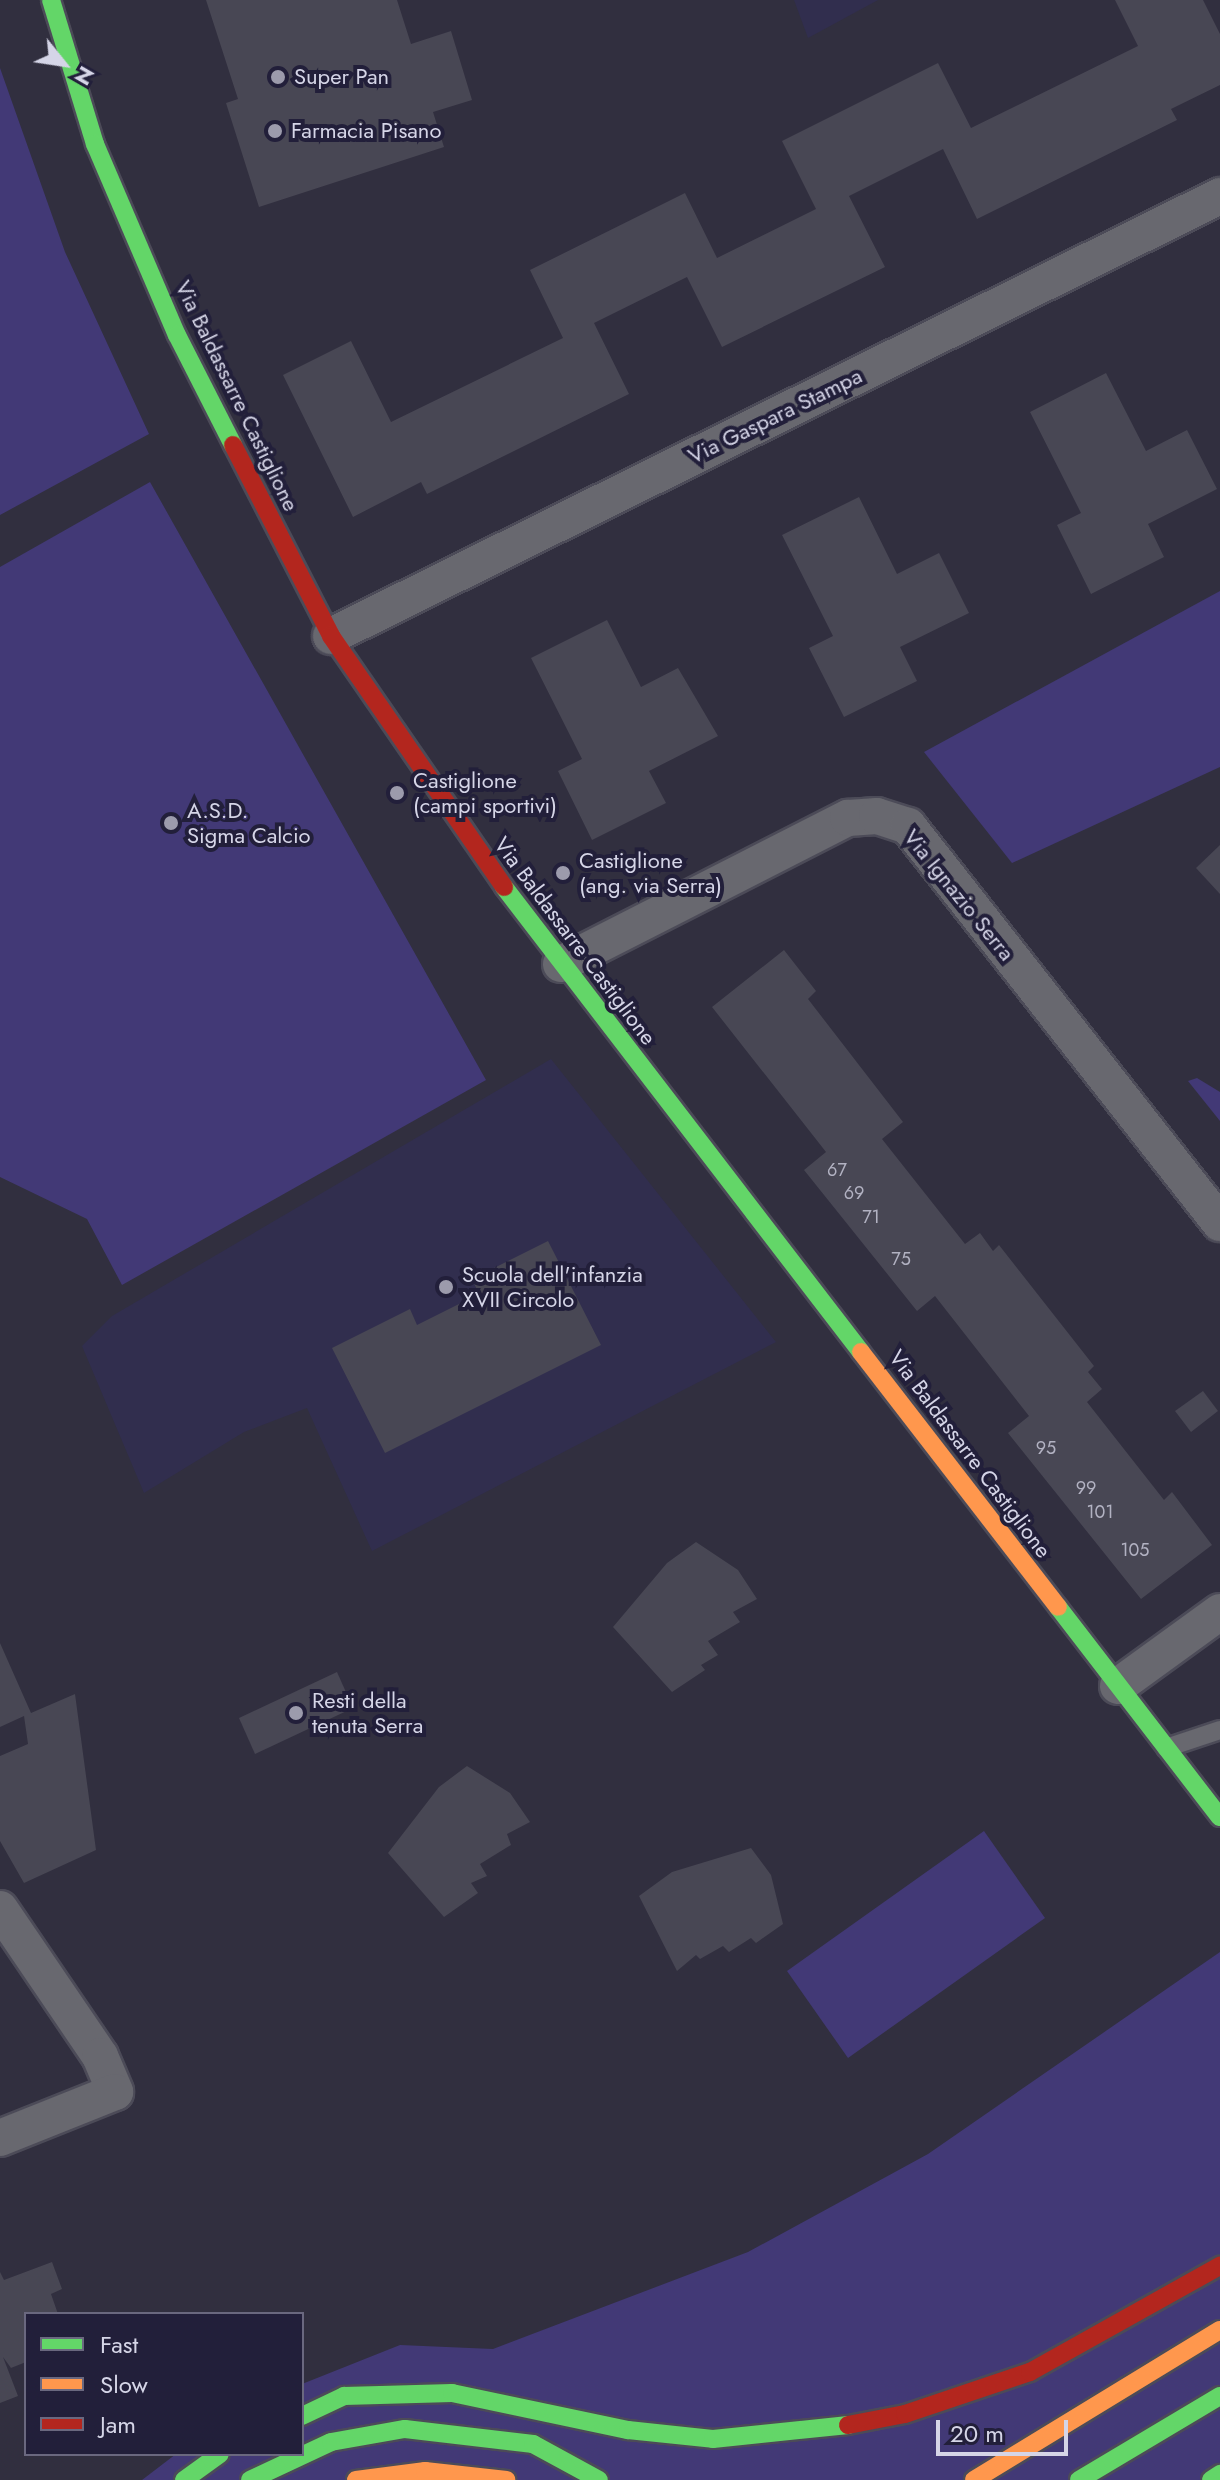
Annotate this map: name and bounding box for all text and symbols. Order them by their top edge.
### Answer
north arrow [24,24,104,104]
text: N [67,60,103,92]
place label: Super Pan [294,64,389,90]
marker: Super Pan [269,68,287,86]
place label: Farmacia Pisano [291,118,441,144]
marker: Farmacia Pisano [266,122,284,140]
street label: Via Baldassarre Castiglione [170,276,304,516]
street label: Via Gaspara Stampa [684,362,866,470]
place label: Castiglione (campi sportivi) [413,767,557,818]
marker: Castiglione (campi sportivi) [388,784,406,802]
place label: A.S.D. Sigma Calcio [187,797,311,848]
marker: A.S.D. Sigma Calcio [162,814,180,832]
street label: Via Ignazio Serra [898,824,1020,966]
street label: Via Baldassarre Castiglione [488,832,662,1050]
place label: Castiglione (ang. via Serra) [579,847,722,898]
marker: Castiglione (ang. via Serra) [554,864,572,882]
house number: 67 [827,1159,847,1181]
house number: 69 [844,1182,864,1204]
house number: 71 [862,1206,880,1228]
house number: 75 [891,1248,911,1270]
place label: Scuola dell'infanzia XVII Circolo [462,1261,643,1312]
marker: Scuola dell'infanzia XVII Circolo [437,1278,455,1296]
street label: Via Baldassarre Castiglione [883,1345,1057,1563]
house number: 95 [1036,1437,1056,1459]
house number: 99 [1076,1477,1096,1499]
house number: 101 [1087,1501,1113,1523]
house number: 105 [1120,1539,1150,1561]
place label: Resti della tenuta Serra [312,1687,423,1738]
marker: Resti della tenuta Serra [287,1704,305,1722]
legend [24,2312,304,2456]
text: Fast [100,2327,138,2362]
text: Slow [100,2367,148,2402]
scale bar [940,2404,1072,2454]
text: Jam [100,2407,136,2442]
text: 20 m [950,2416,1004,2451]

